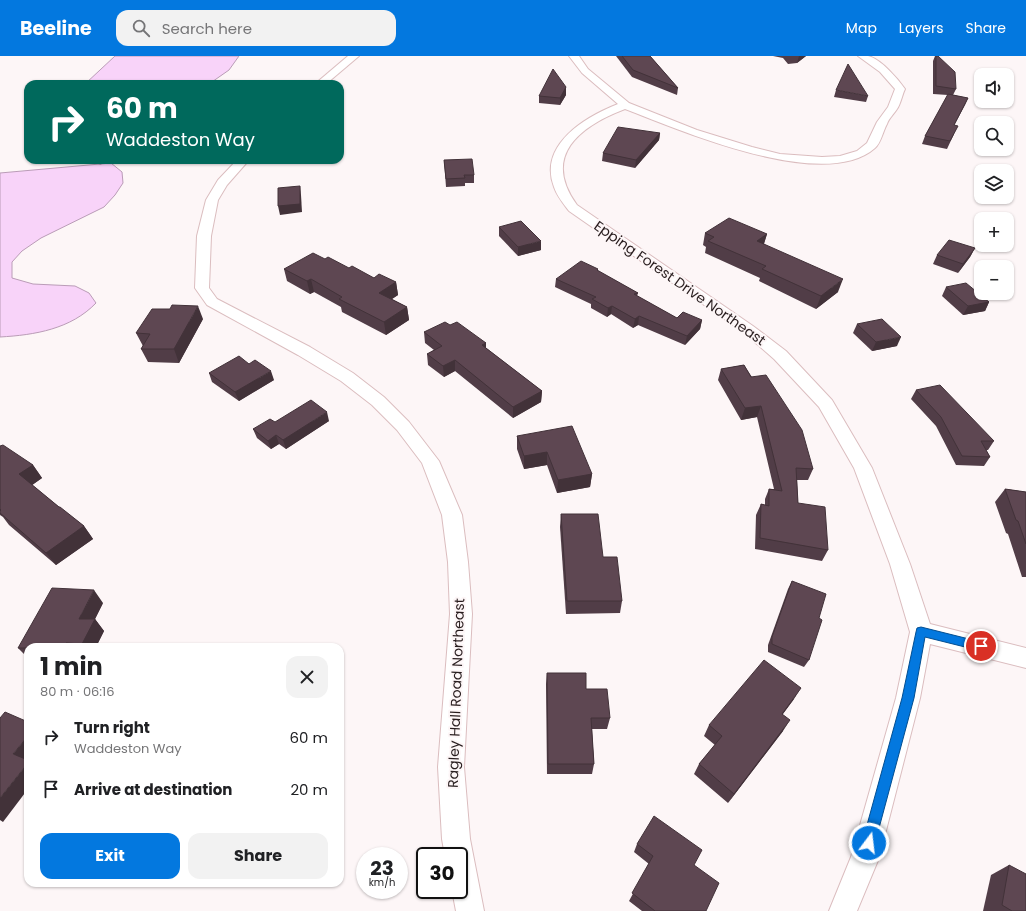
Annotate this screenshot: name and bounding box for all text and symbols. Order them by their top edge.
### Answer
search box [116,10,396,46]
text: Beeline [20,15,92,42]
icon: search [130,17,152,39]
text: Search here [162,18,252,39]
text: Map [846,18,877,38]
text: Layers [899,18,943,38]
text: Share [965,18,1006,38]
map controls [974,68,1014,300]
button: sound [974,68,1014,108]
text: 60 m [106,89,178,128]
icon: right [40,96,92,148]
button: search [974,116,1014,156]
text: Waddeston Way [106,127,255,152]
button: layers [974,164,1014,204]
button: + [974,212,1014,252]
street label: Epping Forest Drive Northeast [590,216,770,350]
button: − [974,260,1014,300]
street label: Ragley Hall Road Northeast [443,598,469,788]
pin [964,629,998,663]
icon: arrive [970,635,992,657]
text: 1 min [40,650,103,683]
button: close [286,656,328,698]
text: 80 m · 06:16 [40,682,115,701]
text: Turn right [74,717,150,738]
icon: right [40,726,62,748]
text: 60 m [290,727,328,748]
text: Waddeston Way [74,739,182,758]
icon: arrive [40,778,62,800]
text: Arrive at destination [74,779,232,800]
text: 20 m [290,779,328,800]
position arrow [848,822,890,864]
button: Exit [40,833,180,879]
button: Share [188,833,328,879]
speed limit sign: 30 [416,847,468,899]
text: 23 [370,854,394,882]
text: km/h [369,875,395,890]

